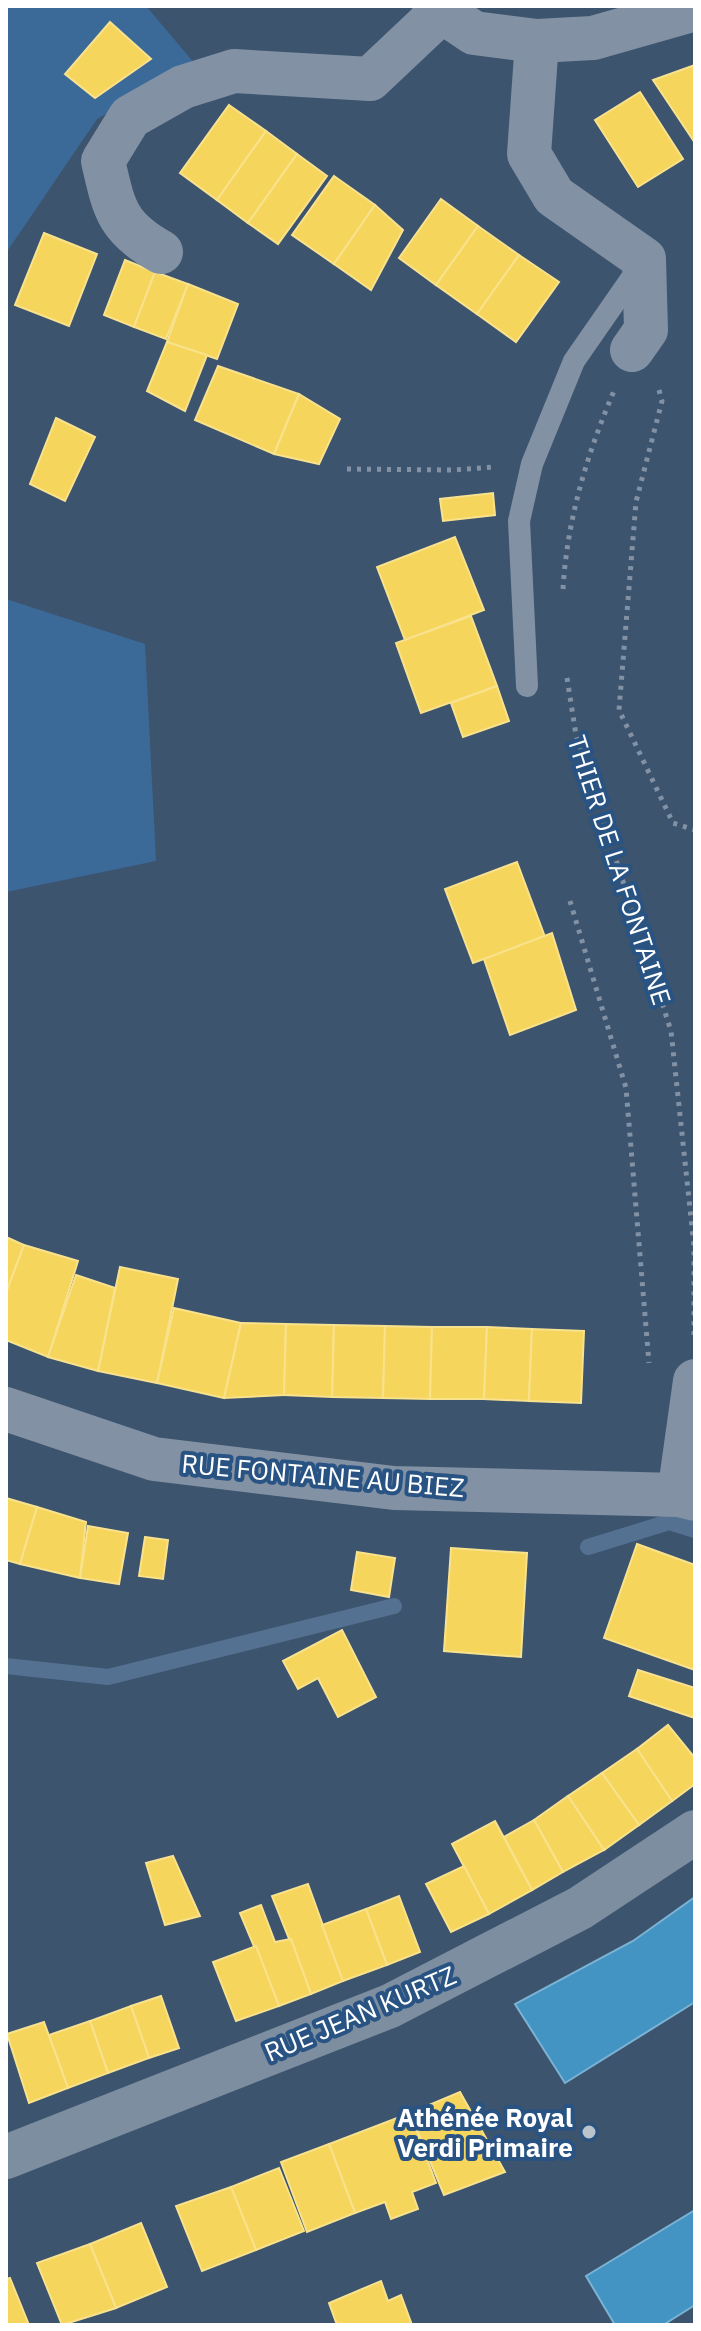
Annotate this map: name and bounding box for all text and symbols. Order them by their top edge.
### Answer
street label: THIER DE LA FONTAINE [560,731,680,1009]
street label: RUE FONTAINE AU BIEZ [180,1446,466,1504]
street label: RUE JEAN KURTZ [259,1957,461,2069]
place label: Athénée Royal Verdi Primaire [397,2100,573,2164]
marker: Athénée Royal Verdi Primaire [580,2123,598,2141]

